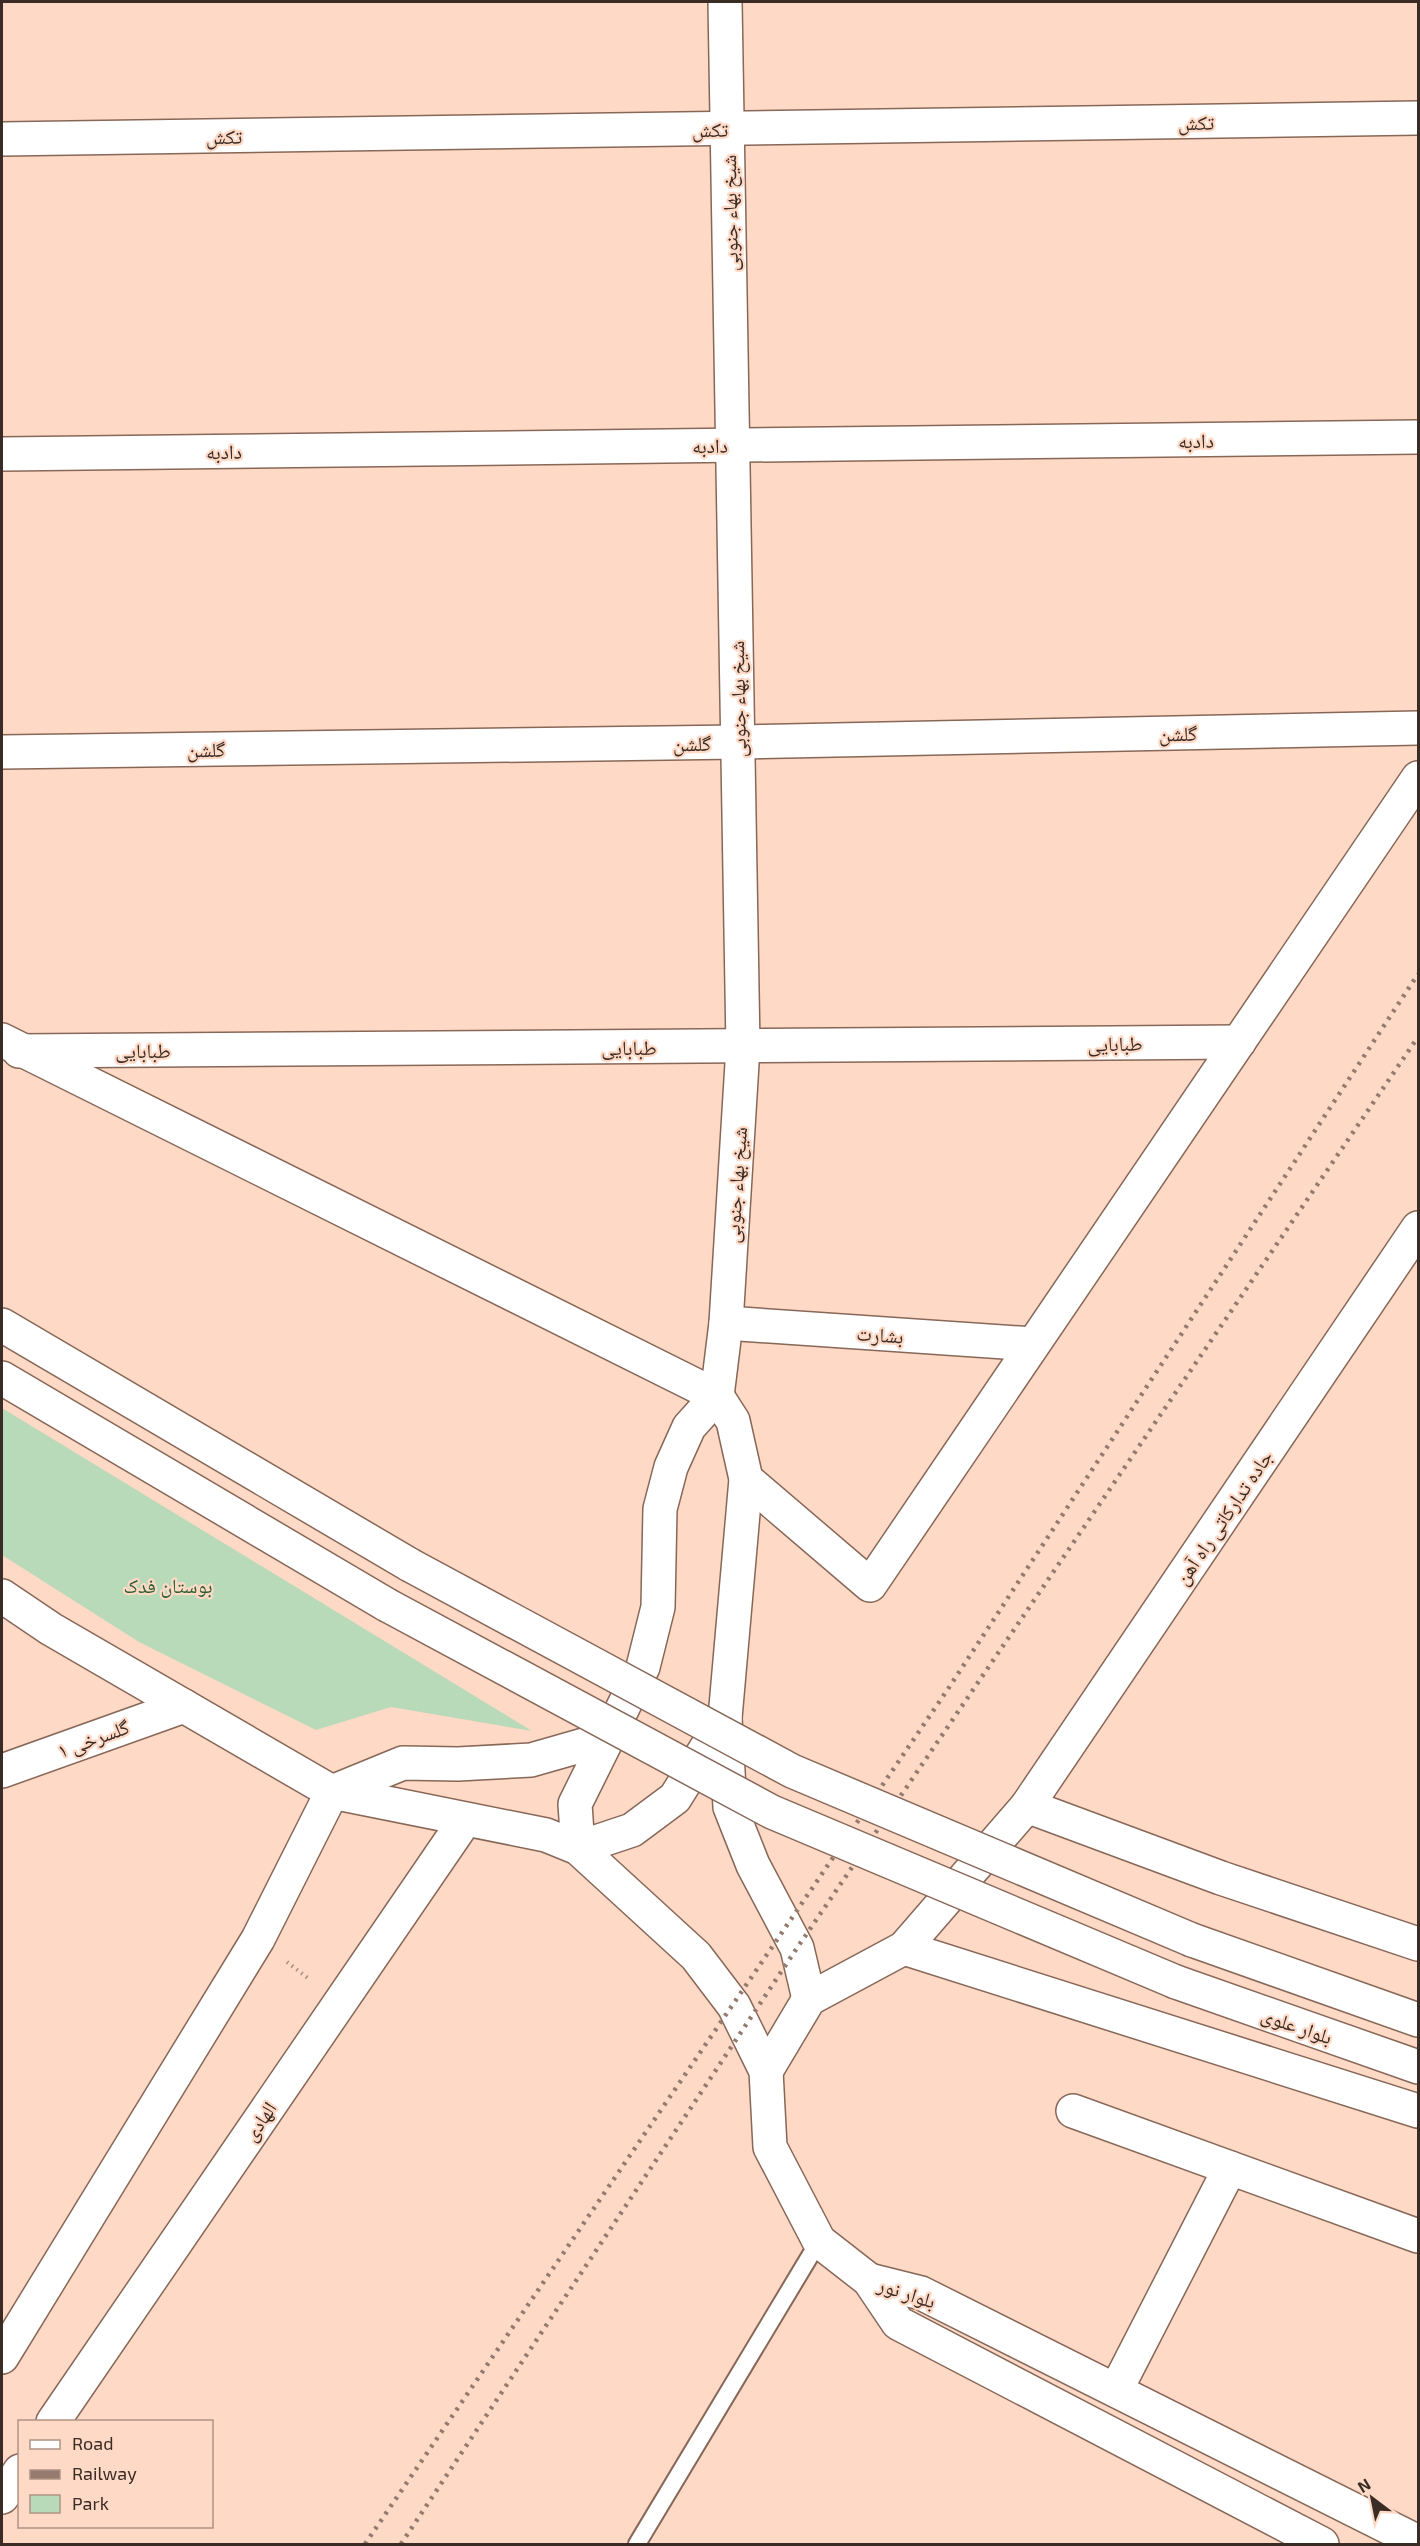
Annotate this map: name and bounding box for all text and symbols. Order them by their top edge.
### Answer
street label: تکش [1178,110,1215,135]
street label: تکش [692,117,729,142]
street label: تکش [206,124,243,149]
street label: شیخ بهاء جنوبی [716,154,744,272]
street label: دادبه [1178,428,1214,453]
street label: دادبه [692,433,728,458]
street label: دادبه [206,439,242,464]
street label: شیخ بهاء جنوبی [724,640,752,758]
street label: گلشن [1159,721,1197,746]
street label: گلشن [673,731,711,756]
street label: گلشن [187,737,225,762]
street label: طبابایی [1087,1031,1143,1056]
street label: طبابایی [601,1035,657,1060]
street label: طبابایی [115,1038,171,1063]
street label: شیخ بهاء جنوبی [719,1126,753,1244]
street label: بشارت [856,1320,904,1348]
street label: جاده تدارکاتی راه آهن [1169,1445,1278,1590]
park label: بوستان فدک [124,1573,212,1598]
street label: گلسرخی ۱ [54,1714,133,1763]
street label: بلوار علوی [1258,2002,1336,2049]
street label: الهادی [237,2097,282,2146]
street label: بلوار نور [874,2271,939,2313]
legend [18,2420,213,2528]
text: Road [72,2432,113,2454]
text: Railway [72,2462,137,2484]
north arrow [1342,2468,1402,2528]
text: N [1354,2474,1374,2496]
text: Park [72,2492,109,2514]

